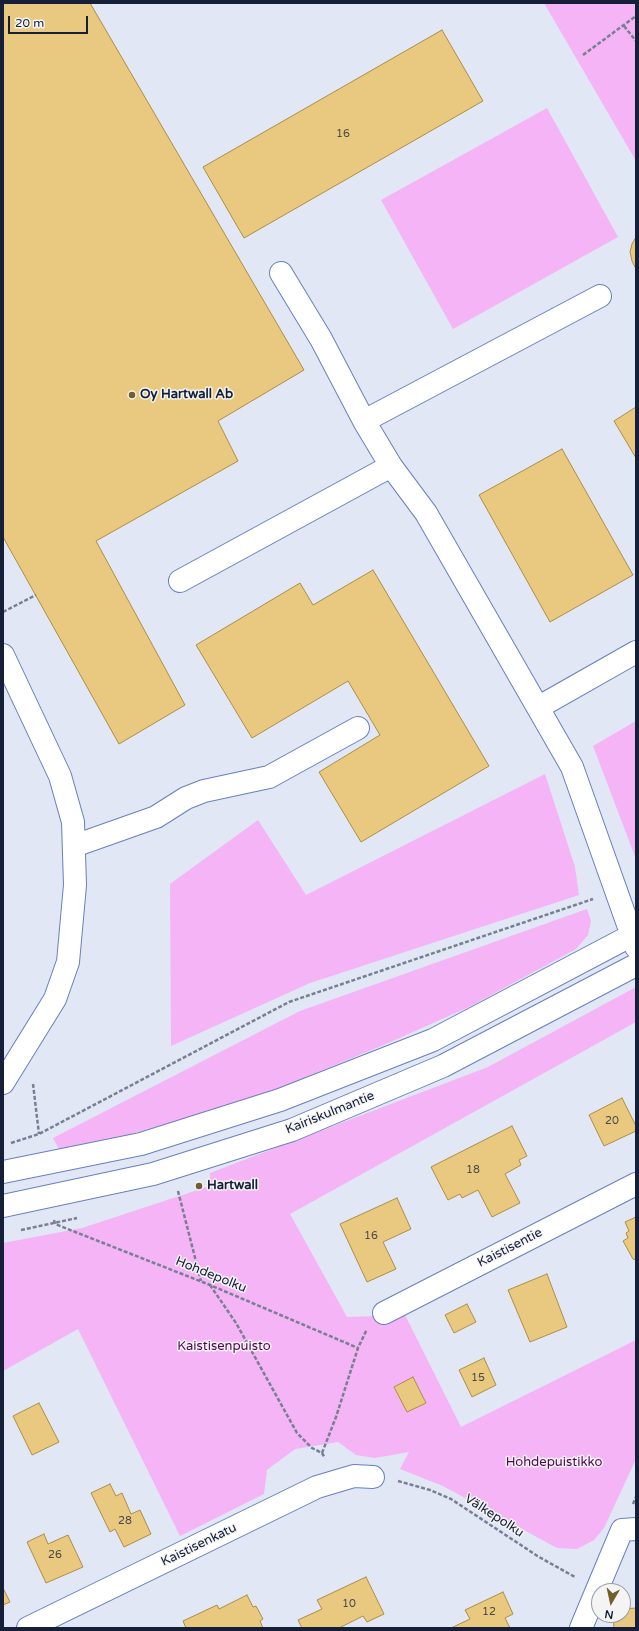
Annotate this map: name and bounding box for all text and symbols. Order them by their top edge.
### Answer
scale bar [10,8,90,34]
text: 20 m [15,16,44,30]
house number: 16 [336,127,350,141]
place label: Oy Hartwall Ab [140,387,233,403]
marker: Oy Hartwall Ab [127,390,137,400]
street label: Kairiskulmantie [283,1088,377,1138]
house number: 20 [605,1114,619,1128]
house number: 18 [466,1163,480,1177]
place label: Hartwall [207,1178,258,1194]
marker: Hartwall [194,1181,204,1191]
street label: Kaistisentie [475,1225,545,1271]
house number: 16 [364,1229,378,1243]
street label: Hohdepolku [173,1254,249,1296]
park label: Kaistisenpuisto [177,1339,271,1355]
house number: 15 [471,1371,485,1385]
park label: Hohdepuistikko [506,1455,602,1471]
street label: Välkepolku [461,1491,527,1541]
house number: 28 [118,1514,132,1528]
street label: Kaistisenkatu [159,1520,239,1570]
house number: 26 [48,1548,62,1562]
north arrow [591,1583,631,1623]
house number: 10 [342,1597,356,1611]
house number: 12 [482,1605,496,1619]
text: N [604,1607,615,1621]

